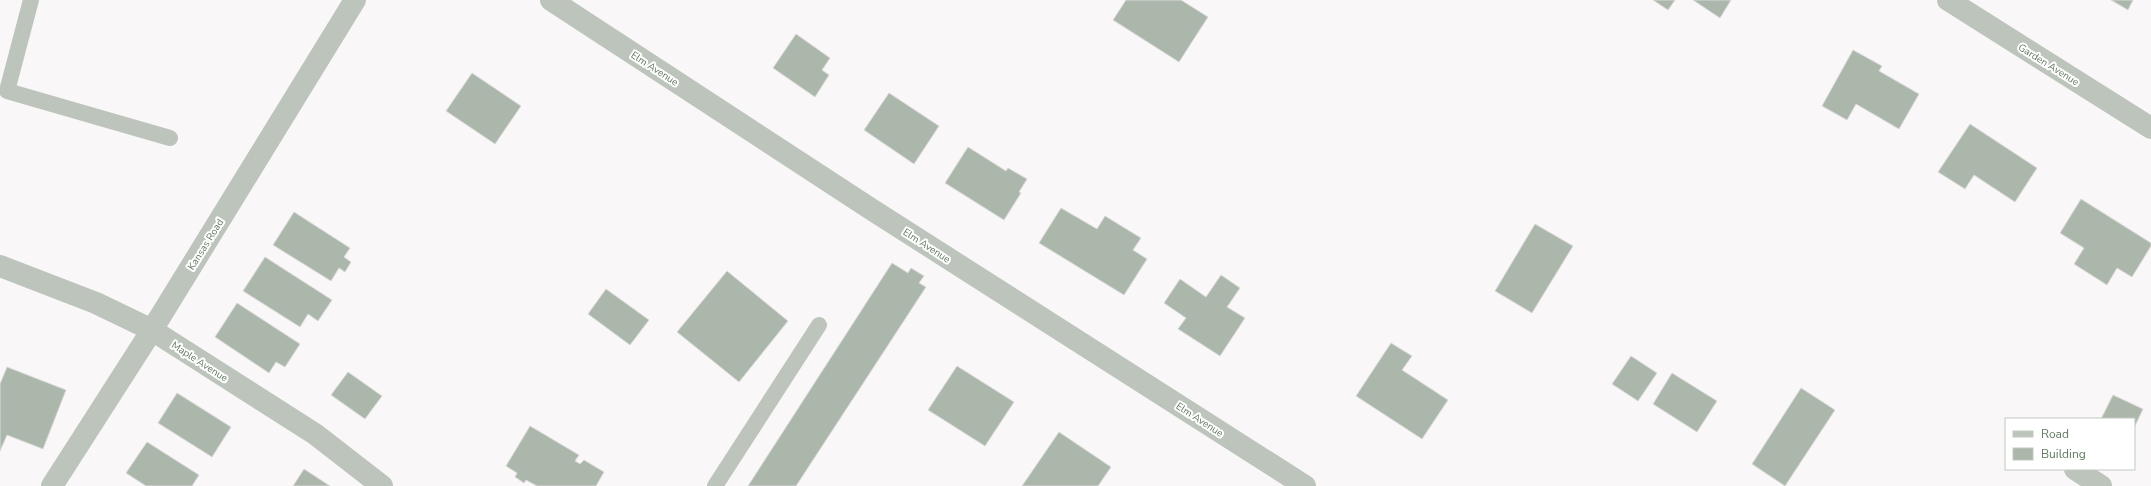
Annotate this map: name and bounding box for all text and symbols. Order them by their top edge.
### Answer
street label: Garden Avenue [2015,40,2082,89]
street label: Elm Avenue [628,48,681,89]
street label: Kansas Road [185,216,227,273]
street label: Elm Avenue [900,225,953,266]
street label: Maple Avenue [169,338,230,385]
street label: Elm Avenue [1173,399,1226,440]
legend [2005,418,2135,470]
text: Road [2041,426,2069,442]
text: Building [2041,446,2086,462]

